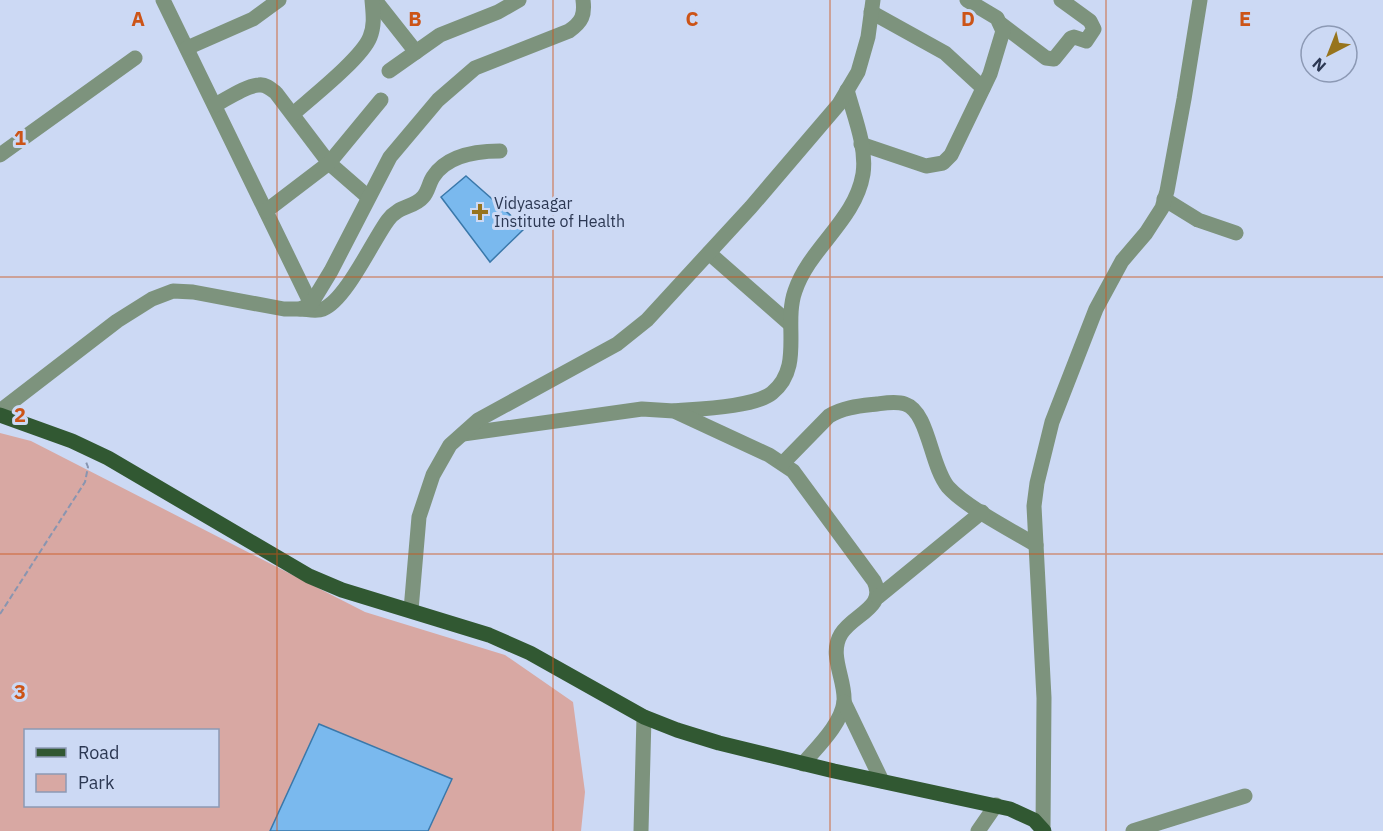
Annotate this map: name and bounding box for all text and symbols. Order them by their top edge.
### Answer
text: A [131,5,145,32]
text: B [408,5,422,32]
text: C [685,5,699,32]
text: D [961,5,975,32]
text: E [1239,5,1251,32]
north arrow [1299,24,1359,84]
text: N [1308,54,1330,76]
text: 1 [14,124,26,151]
place label: Vidyasagar Institute of Health [494,193,625,231]
marker: Vidyasagar Institute of Health [471,203,489,221]
text: 2 [14,401,26,428]
text: 3 [14,678,26,705]
legend [24,729,219,807]
text: Road [78,741,119,764]
text: Park [78,771,115,794]

